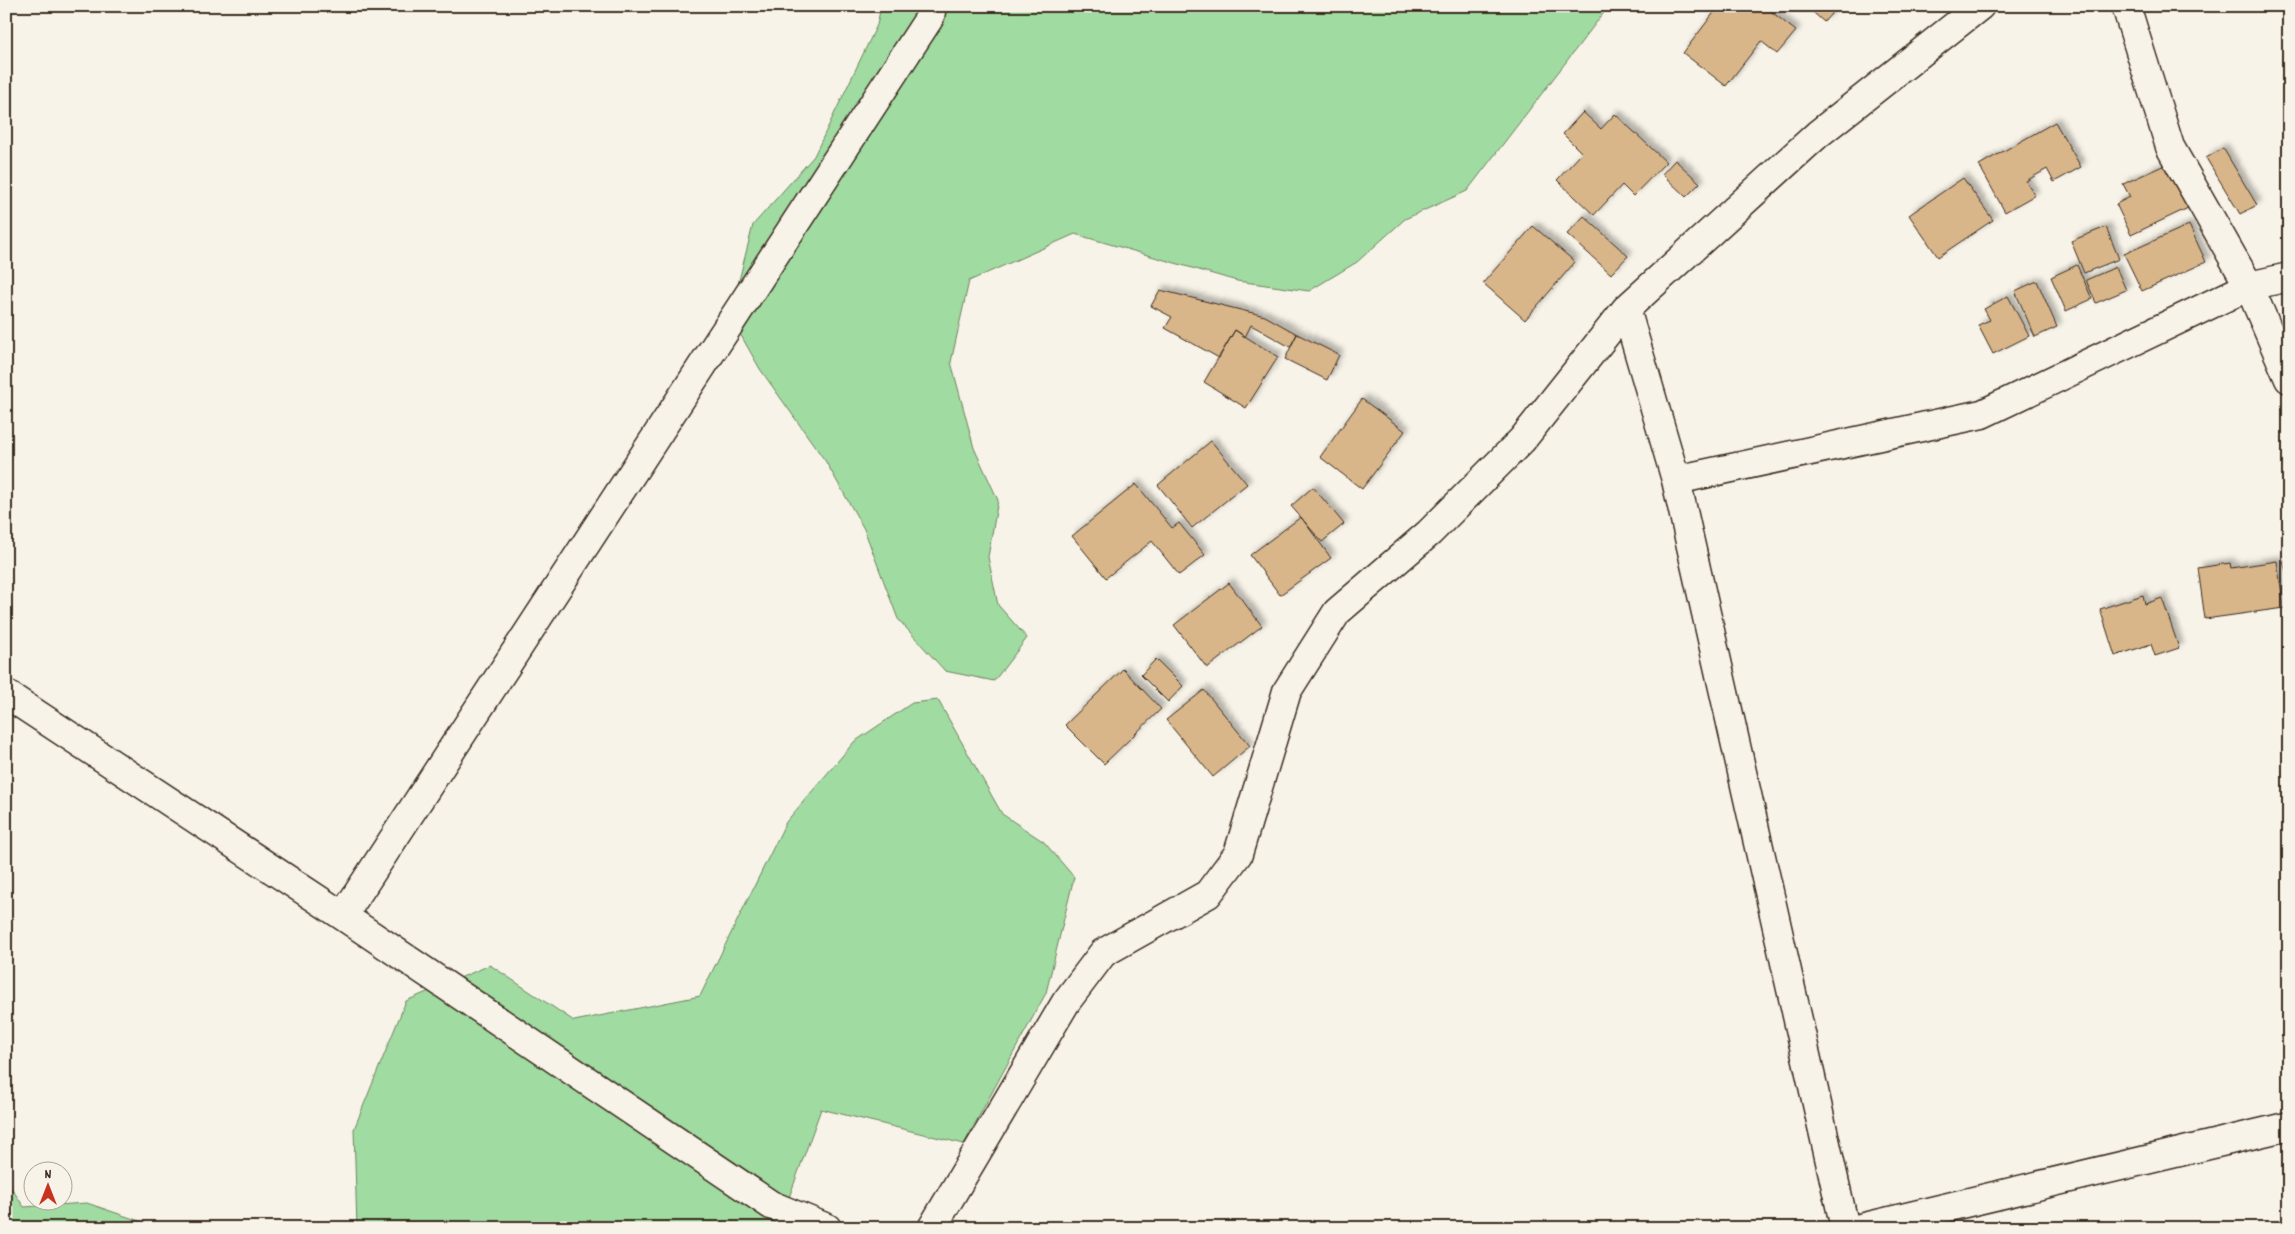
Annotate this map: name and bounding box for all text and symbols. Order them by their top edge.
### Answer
north arrow [22,1162,72,1212]
text: N [45,1165,52,1185]

